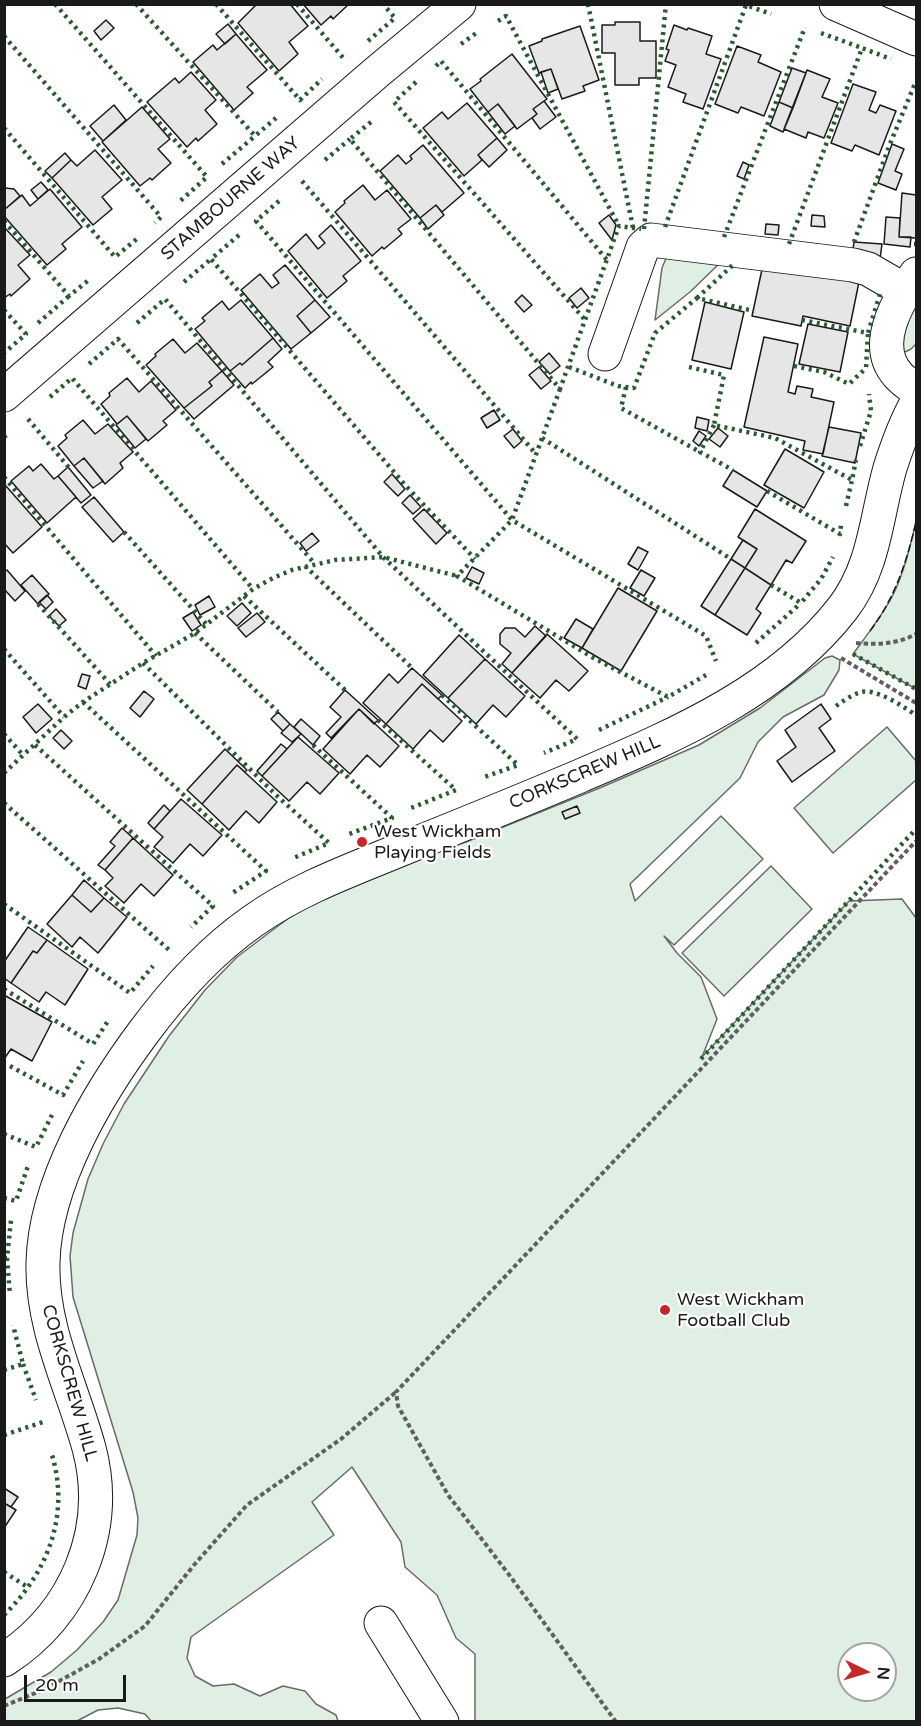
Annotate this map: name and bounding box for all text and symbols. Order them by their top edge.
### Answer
street label: STAMBOURNE WAY [157,133,305,265]
street label: CORKSCREW HILL [506,731,664,815]
place label: West Wickham Playing Fields [374,821,501,864]
marker: West Wickham Playing Fields [355,835,369,849]
place label: West Wickham Football Club [677,1289,804,1332]
street label: CORKSCREW HILL [36,1302,102,1464]
marker: West Wickham Football Club [658,1303,672,1317]
north arrow [837,1642,897,1702]
scale bar [27,1663,129,1701]
text: N [872,1666,893,1681]
text: 20 m [35,1674,79,1696]

